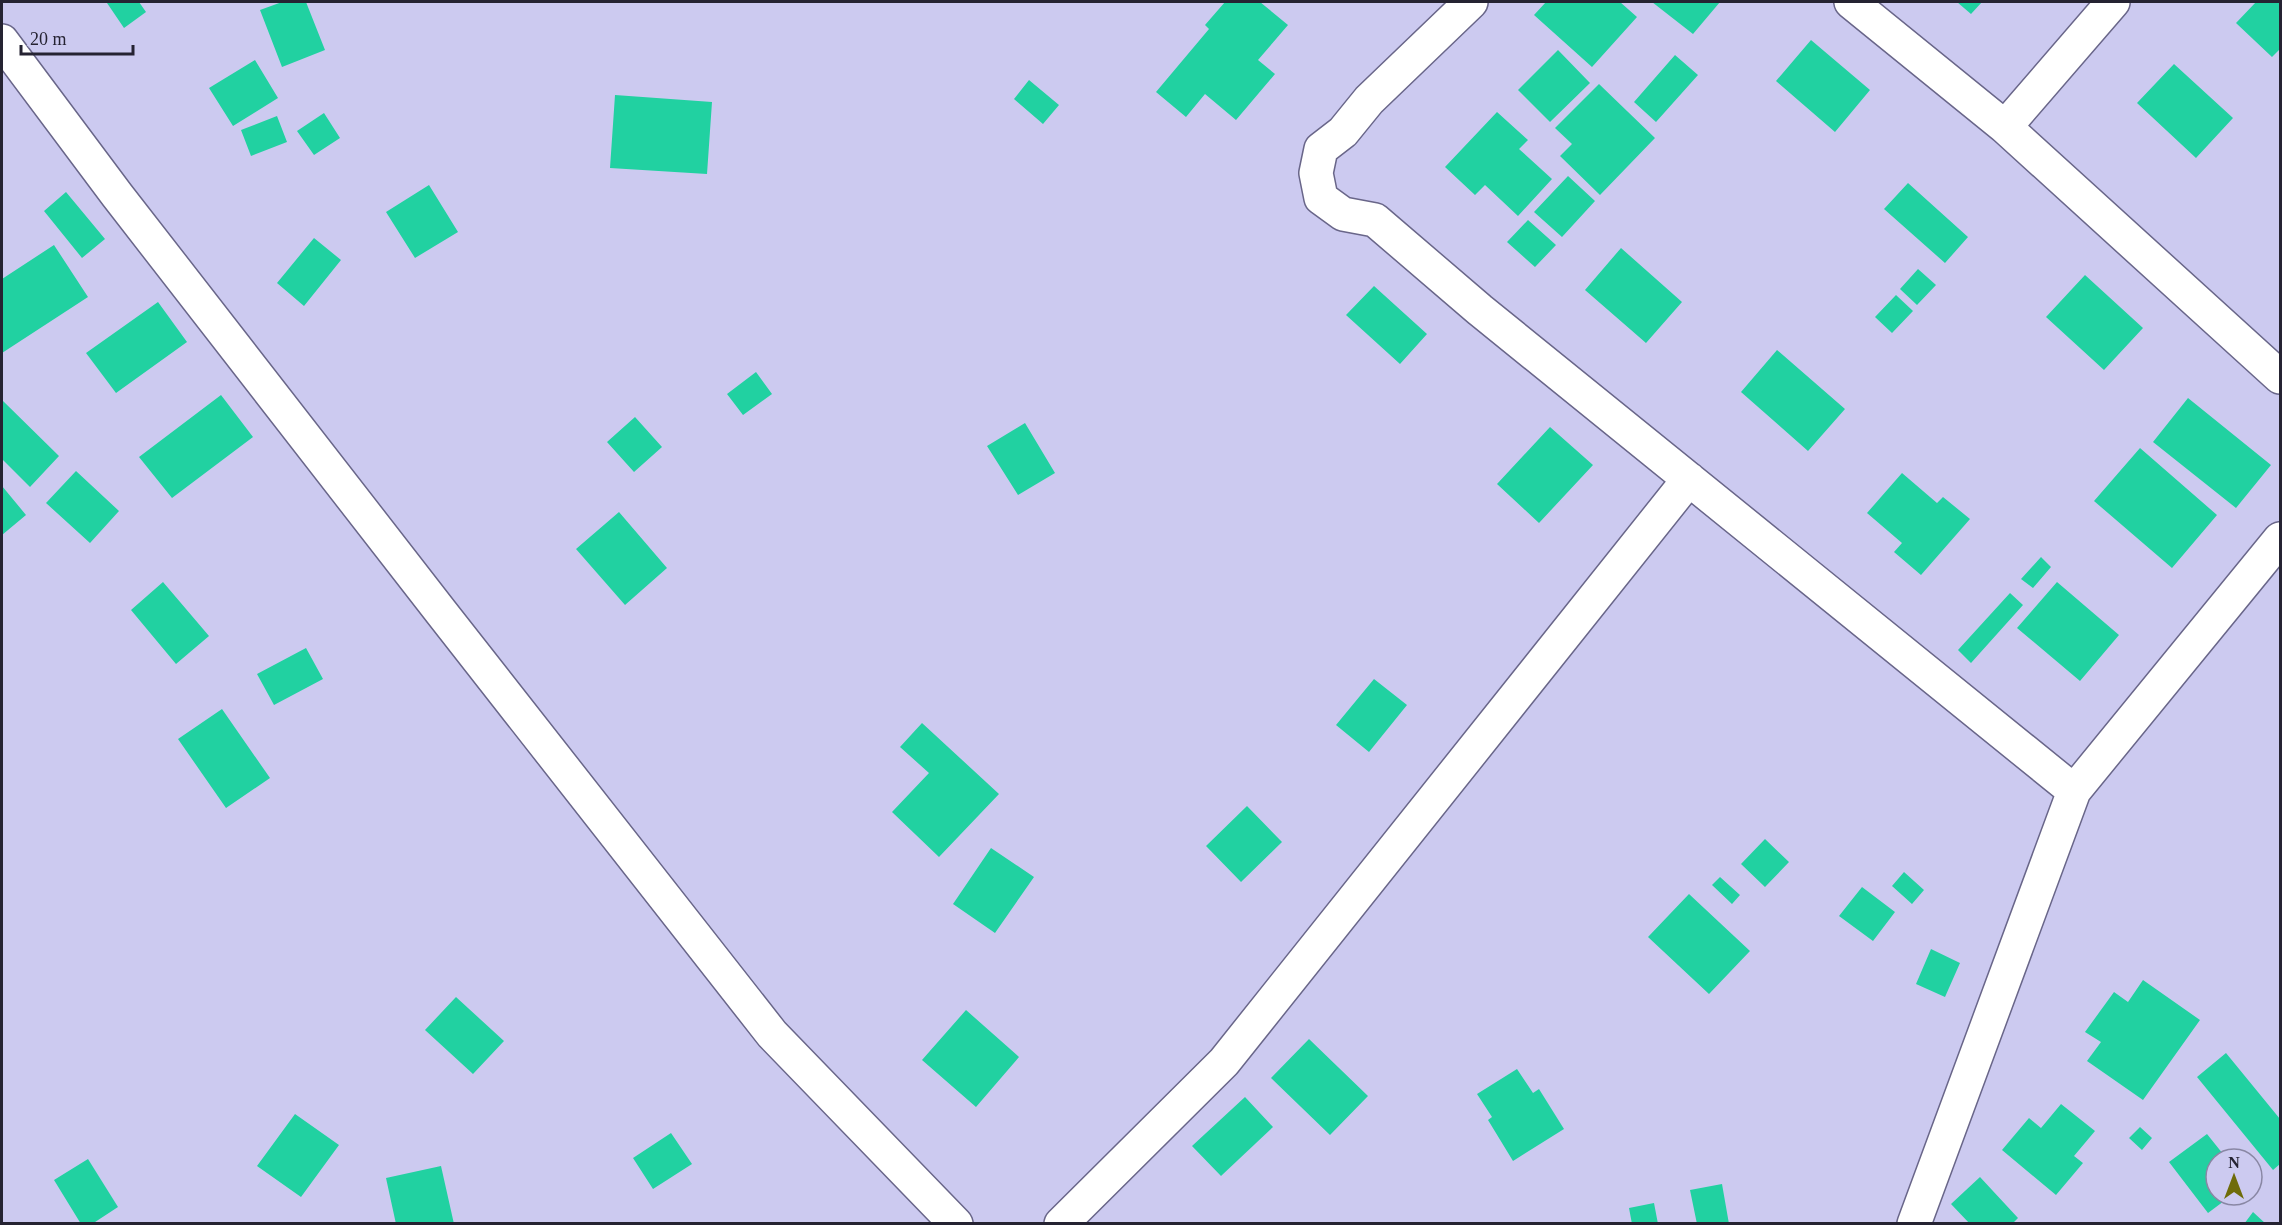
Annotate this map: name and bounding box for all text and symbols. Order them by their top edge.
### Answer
scale bar [21,18,134,56]
text: 20 m [30,29,67,49]
north arrow [2204,1147,2264,1207]
text: N [2228,1154,2240,1171]

